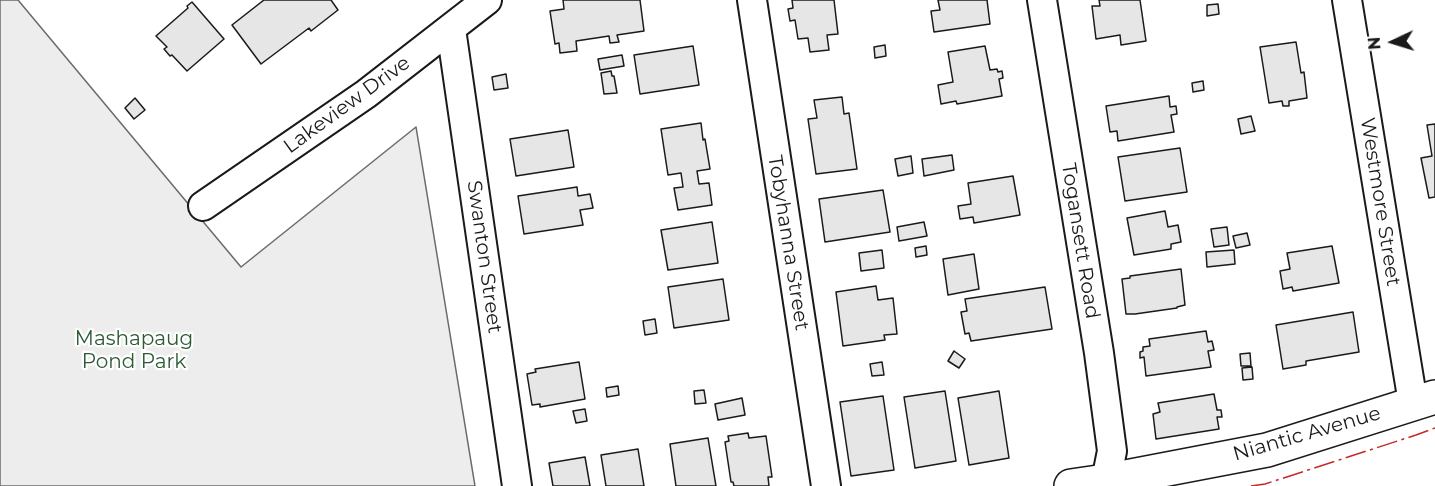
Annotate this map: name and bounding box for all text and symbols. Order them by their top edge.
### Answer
north arrow [1363,12,1423,72]
text: N [1365,36,1384,50]
street label: Lakeview Drive [279,51,415,159]
street label: Westmore Street [1355,116,1405,288]
street label: Tobyhanna Street [762,154,814,332]
street label: Togansett Road [1056,161,1104,321]
street label: Swanton Street [461,179,507,335]
park label: Mashapaug Pond Park [75,327,193,374]
street label: Niantic Avenue [1230,401,1384,467]

